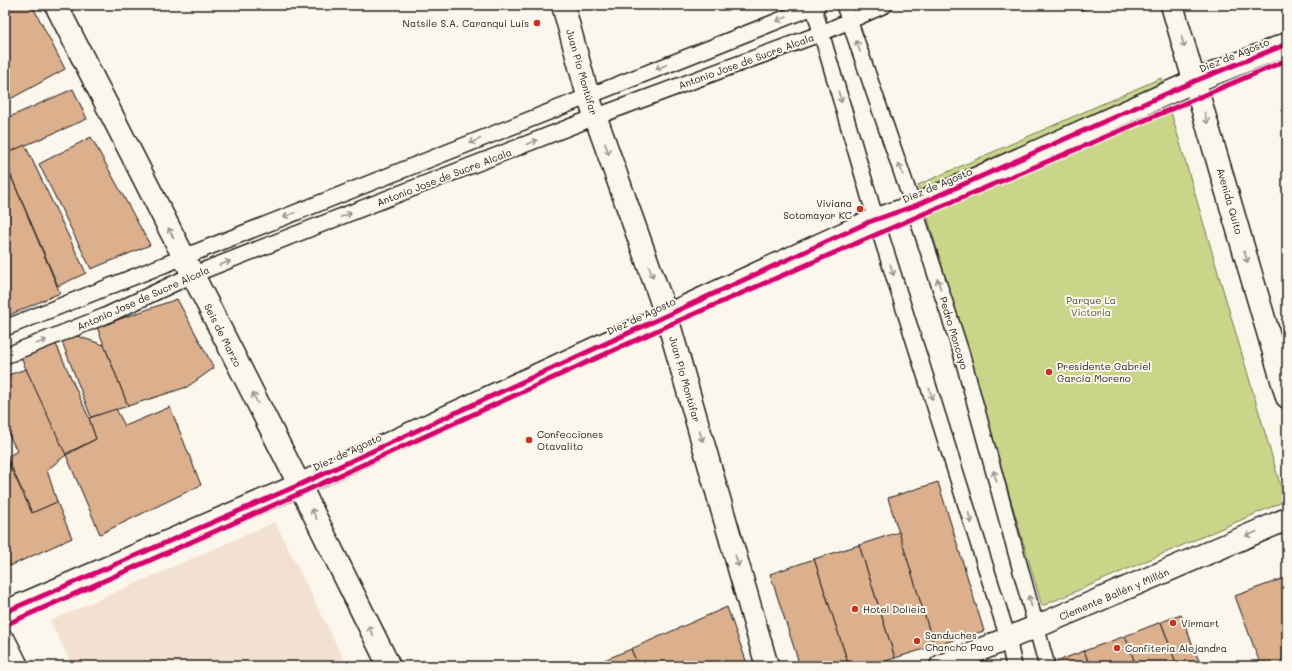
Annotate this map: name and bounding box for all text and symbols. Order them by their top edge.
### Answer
place label: Natsile S.A. Caranqui Luis [403,16,529,30]
one-way arrow [776,16,788,24]
marker: Natsile S.A. Caranqui Luis [532,18,542,28]
street label: Juan Pío Montúfar [563,27,601,117]
street label: Antonio Jose de Sucre Alcala [676,30,816,92]
street label: Diez de Agosto [1197,35,1271,75]
one-way arrow [1180,36,1188,48]
one-way arrow [853,41,861,53]
one-way arrow [655,64,667,72]
one-way arrow [837,91,844,104]
one-way arrow [1203,112,1210,125]
one-way arrow [469,138,481,146]
one-way arrow [526,138,538,146]
one-way arrow [604,143,611,156]
street label: Antonio Jose de Sucre Alcala [374,145,514,209]
one-way arrow [896,164,904,176]
street label: Diez de Agosto [900,164,974,206]
street label: Avenida Quito [1214,166,1246,236]
place label: Viviana Sotomayor KC [783,196,852,222]
marker: Viviana Sotomayor KC [855,204,865,214]
one-way arrow [339,211,351,219]
one-way arrow [284,212,296,220]
one-way arrow [166,227,174,239]
one-way arrow [1243,250,1250,263]
one-way arrow [218,258,230,266]
street label: Antonio Jose de Sucre Alcala [75,262,211,334]
one-way arrow [889,264,896,277]
one-way arrow [648,265,655,278]
one-way arrow [935,278,942,291]
park label: Parque La Victoria [1066,293,1116,319]
street label: Diez de Agosto [604,294,678,338]
street label: Pedro Moncayo [936,295,972,371]
street label: Seis de Marzo [201,301,245,369]
street label: Juan Pío Montúfar [666,334,704,424]
one-way arrow [35,337,47,345]
place label: Presidente Gabriel García Moreno [1057,359,1151,385]
marker: Presidente Gabriel García Moreno [1044,367,1054,377]
one-way arrow [928,388,935,401]
one-way arrow [251,393,258,405]
place label: Confecciones Otavalito [537,427,603,453]
one-way arrow [698,429,705,442]
street label: Diez de Agosto [310,430,384,474]
marker: Confecciones Otavalito [524,435,534,445]
one-way arrow [991,470,998,483]
one-way arrow [310,509,317,521]
one-way arrow [967,512,974,525]
one-way arrow [1246,531,1258,539]
one-way arrow [734,554,741,567]
street label: Clemente Ballén y Millán [1057,565,1171,623]
one-way arrow [1026,595,1033,608]
place label: Hotel Dolíeia [863,602,926,616]
marker: Hotel Dolíeia [850,604,860,614]
place label: Virmart [1181,616,1219,630]
marker: Virmart [1168,618,1178,628]
one-way arrow [367,625,374,637]
place label: Sanduches Chancho Pavo [925,628,994,654]
marker: Sanduches Chancho Pavo [912,636,922,646]
place label: Confiteria Alejandra [1125,641,1227,655]
marker: Confiteria Alejandra [1112,643,1122,653]

